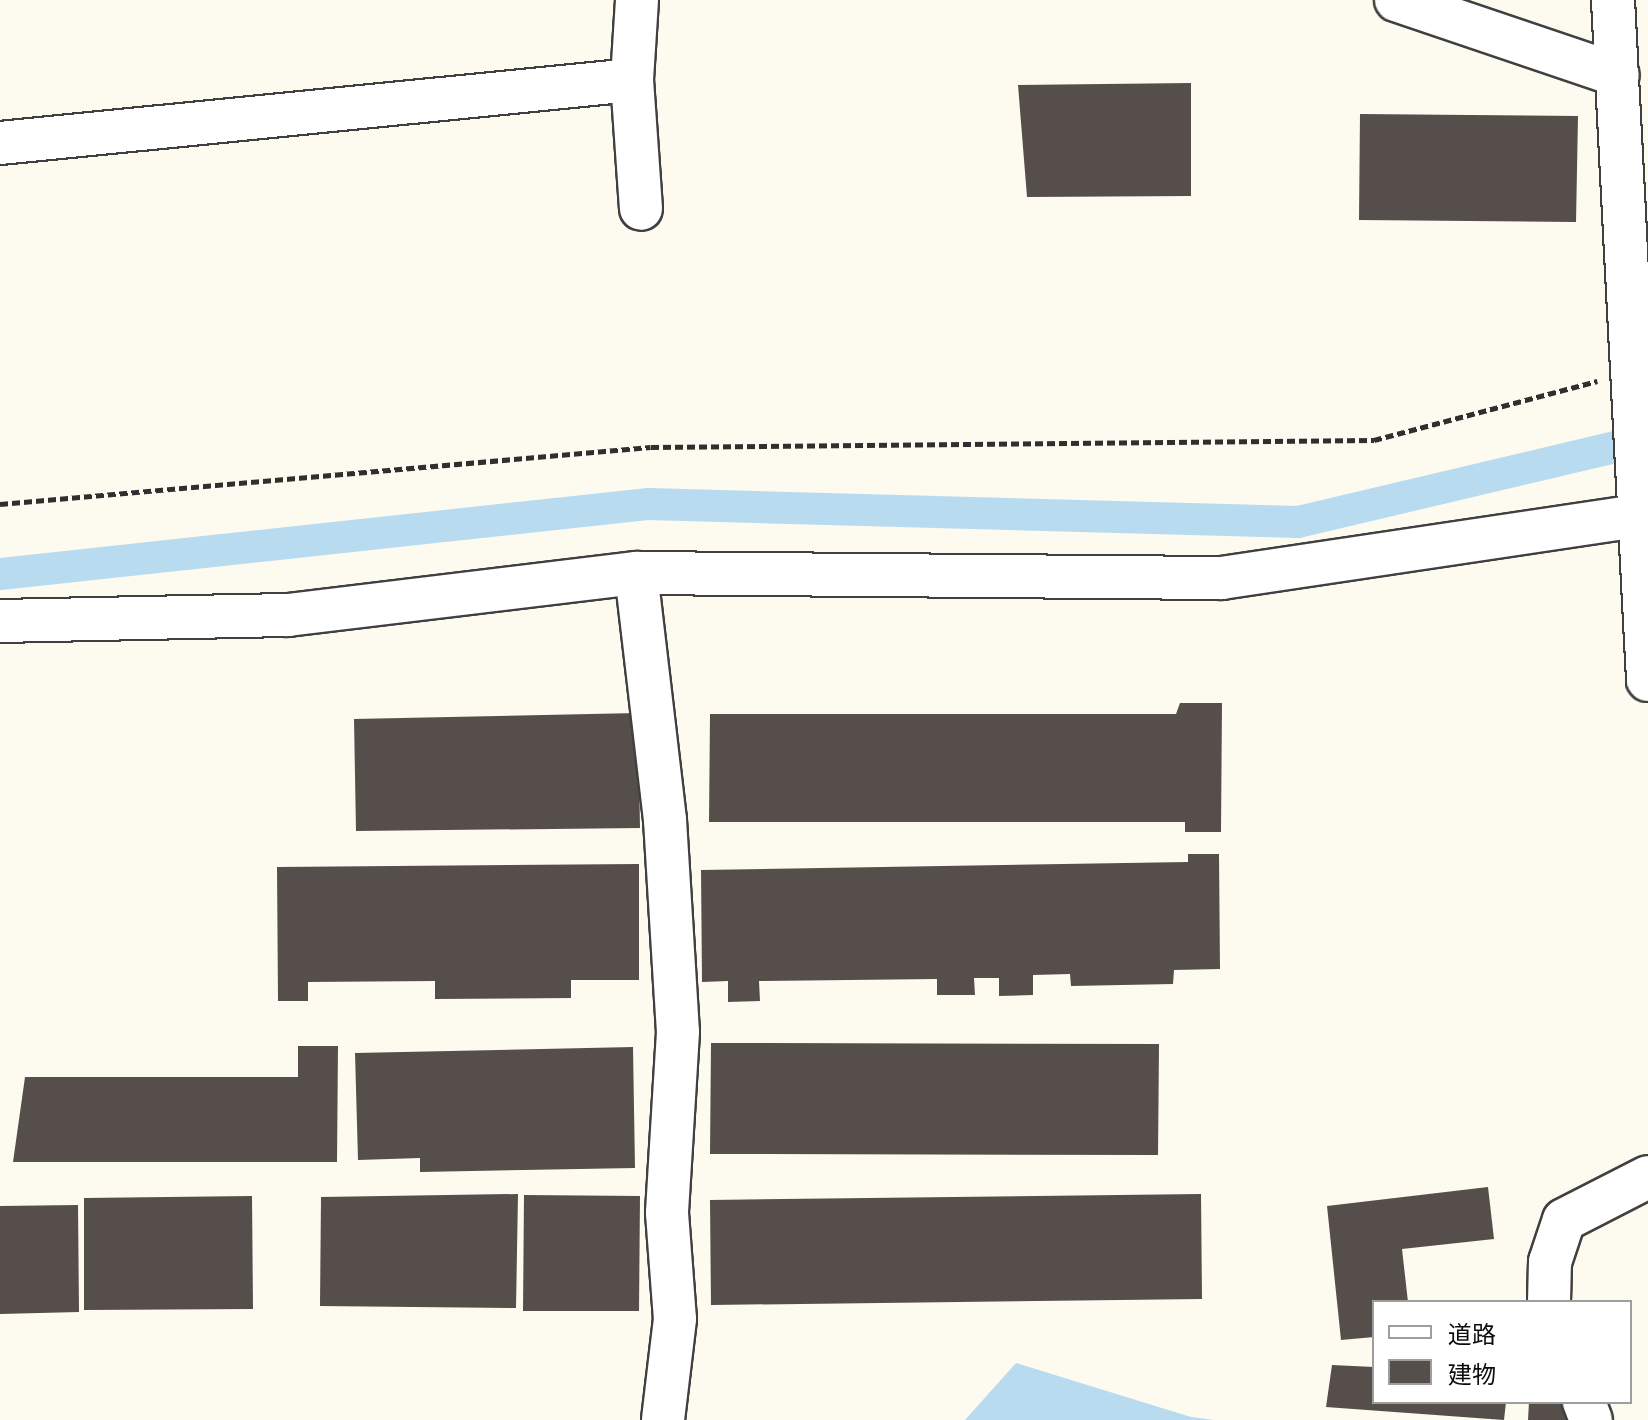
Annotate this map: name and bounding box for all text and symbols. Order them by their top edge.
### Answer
legend [1372,1300,1632,1404]
text: 道路 [1448,1322,1496,1348]
text: 建物 [1448,1362,1496,1388]

